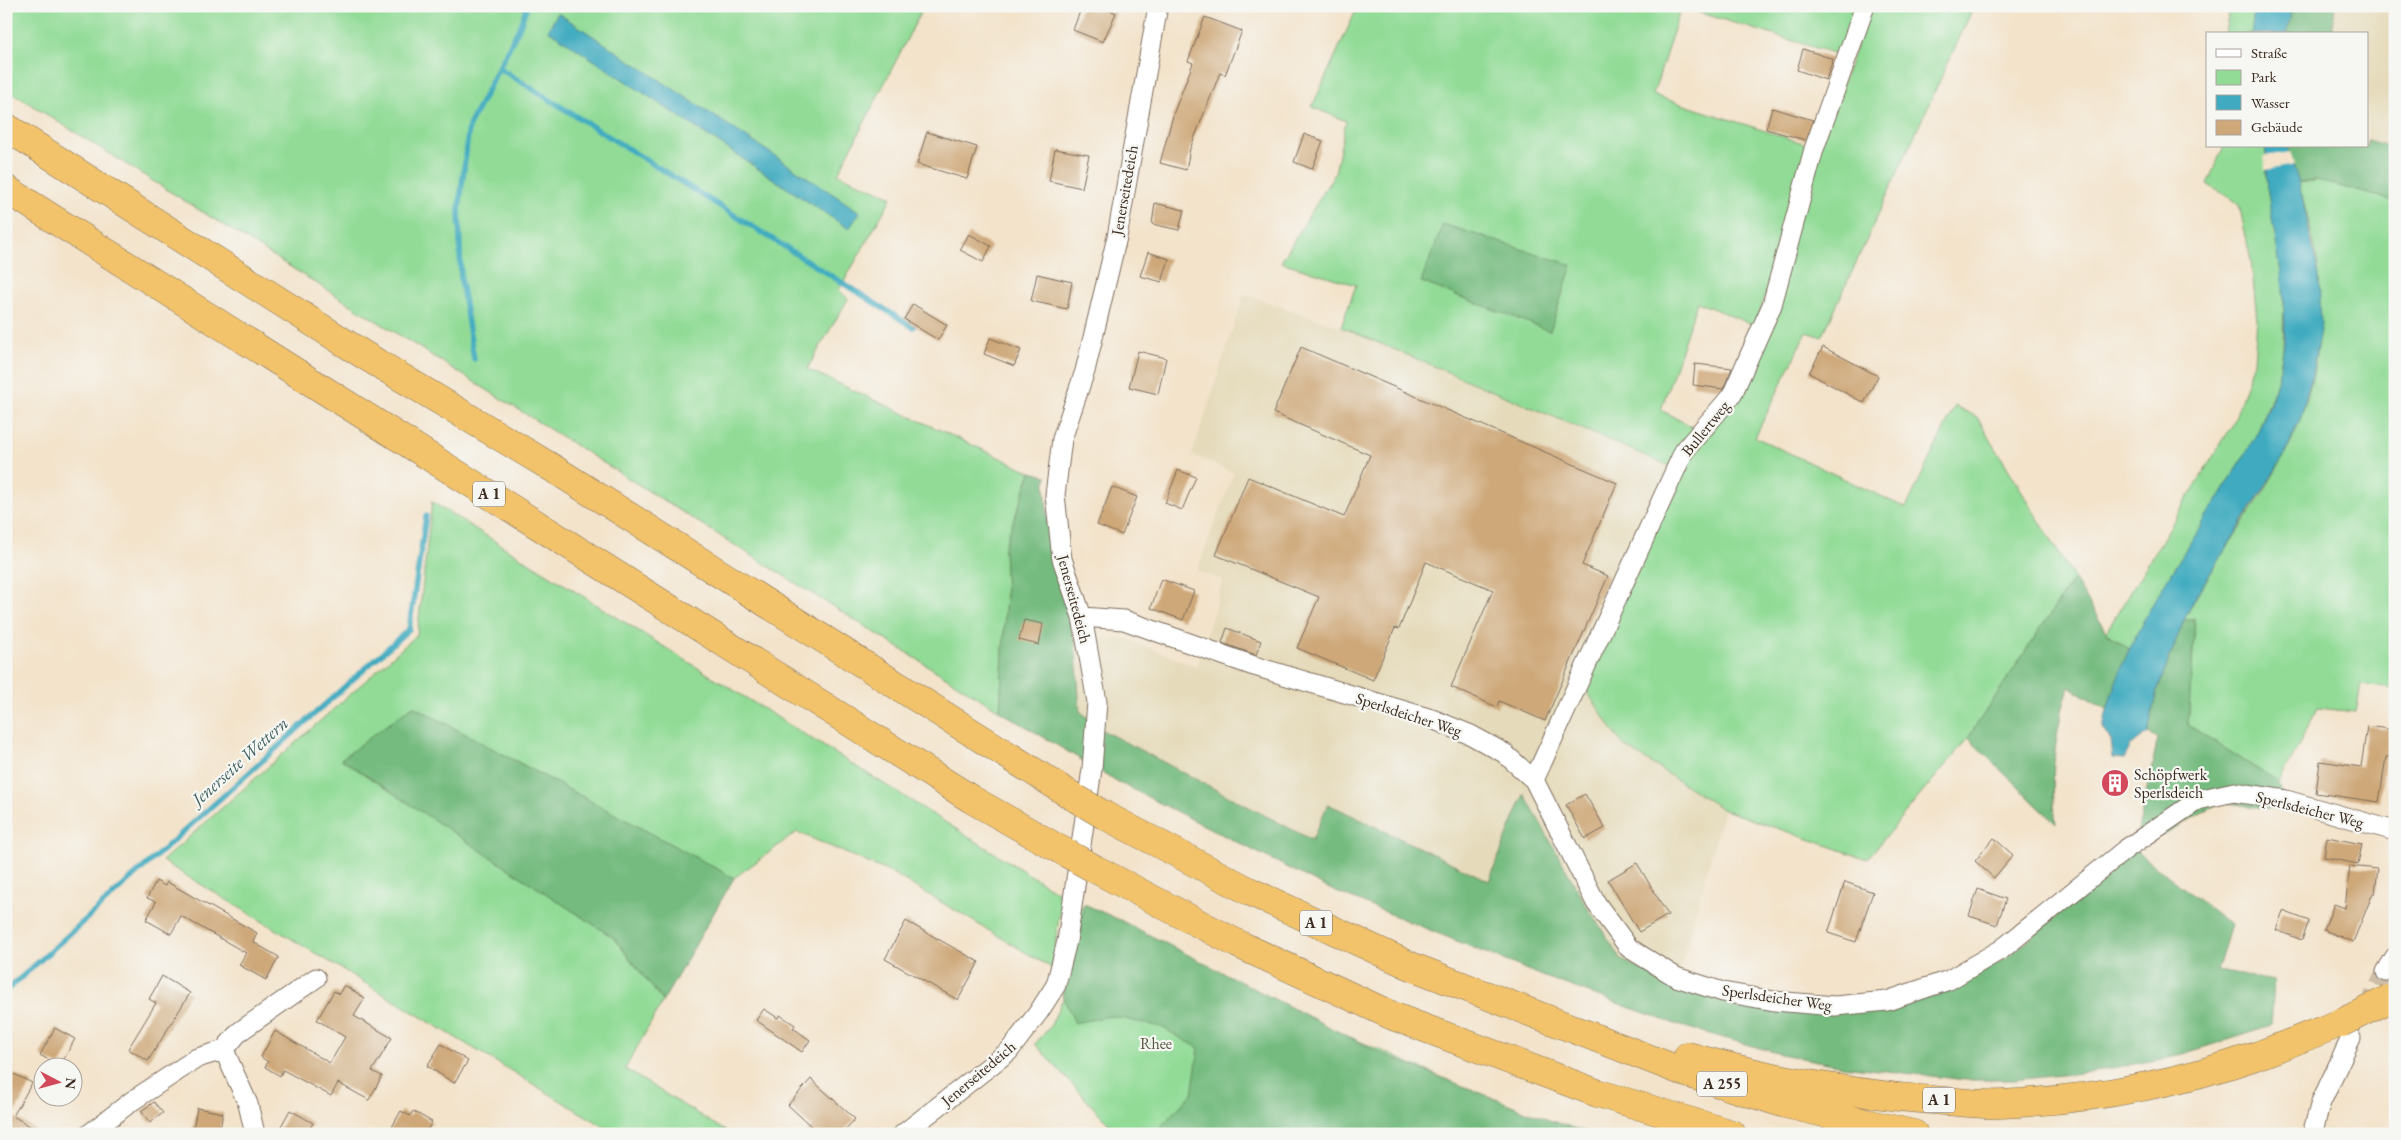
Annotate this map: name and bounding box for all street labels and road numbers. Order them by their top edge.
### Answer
street label: Jenerseitedeich [1106,143,1143,239]
street label: Bullertweg [1677,395,1735,461]
road number: A 1 [473,482,505,506]
street label: Jenerseitedeich [1052,550,1096,646]
street label: Sperlsdeicher Weg [1353,687,1466,742]
street label: Sperlsdeicher Weg [2254,786,2367,833]
road number: A 1 [1300,910,1332,936]
street label: Sperlsdeicher Weg [1721,979,1834,1016]
street label: Jenerseitedeich [935,1036,1020,1112]
road number: A 255 [1697,1072,1747,1096]
road number: A 1 [1923,1088,1955,1112]

